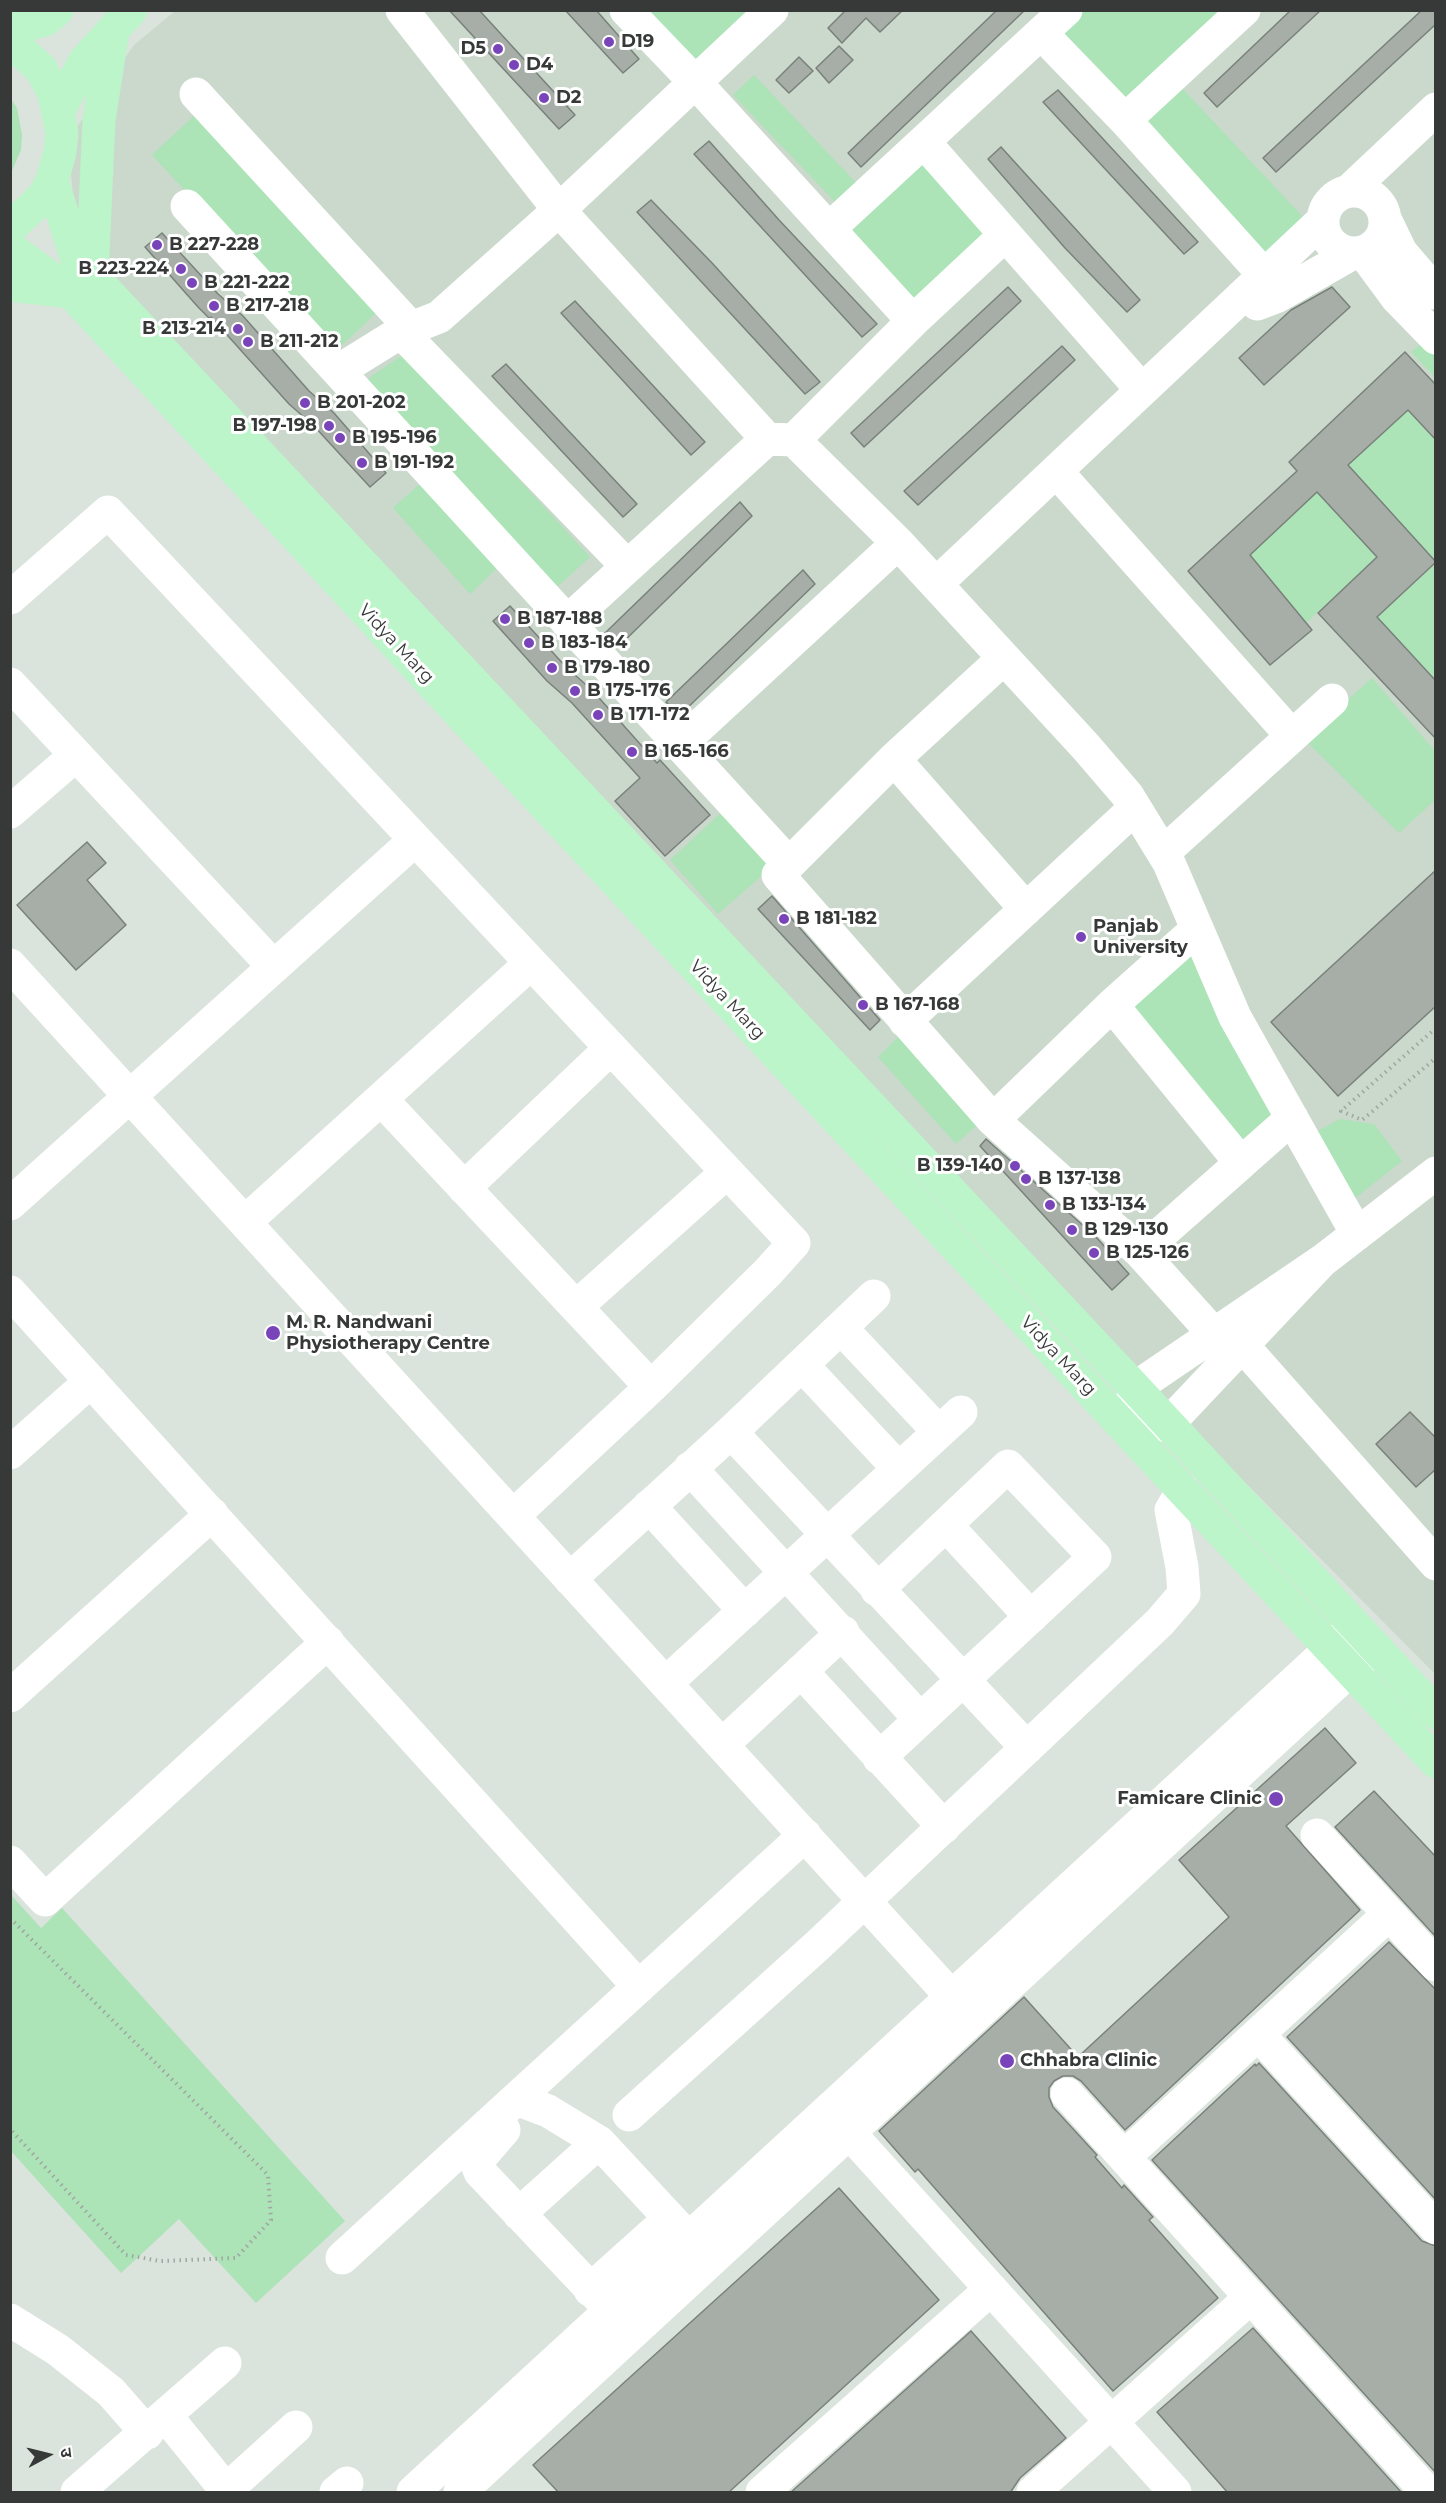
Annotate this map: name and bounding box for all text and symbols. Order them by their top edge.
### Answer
place label: D19 [621,31,654,53]
marker: D19 [602,35,616,49]
place label: D5 [460,38,486,60]
marker: D5 [491,42,505,56]
place label: D4 [526,54,553,76]
marker: D4 [507,58,521,72]
place label: D2 [556,87,581,109]
marker: D2 [537,91,551,105]
place label: B 227-228 [169,234,259,256]
marker: B 227-228 [150,238,164,252]
place label: B 223-224 [78,258,169,280]
marker: B 223-224 [174,262,188,276]
place label: B 221-222 [204,272,290,294]
marker: B 221-222 [185,276,199,290]
place label: B 217-218 [226,295,309,317]
marker: B 217-218 [207,299,221,313]
place label: B 213-214 [142,318,226,340]
marker: B 213-214 [231,322,245,336]
place label: B 211-212 [260,331,339,353]
marker: B 211-212 [241,335,255,349]
place label: B 201-202 [317,392,406,414]
marker: B 201-202 [298,396,312,410]
place label: B 197-198 [232,415,317,437]
marker: B 197-198 [322,419,336,433]
place label: B 195-196 [352,427,437,449]
marker: B 195-196 [333,431,347,445]
place label: B 191-192 [374,452,454,474]
marker: B 191-192 [355,456,369,470]
street label: Vidya Marg [354,600,438,688]
place label: B 187-188 [517,608,602,630]
marker: B 187-188 [498,612,512,626]
place label: B 183-184 [541,632,627,654]
marker: B 183-184 [522,636,536,650]
place label: B 179-180 [564,657,650,679]
marker: B 179-180 [545,661,559,675]
place label: B 175-176 [587,680,670,702]
marker: B 175-176 [568,684,582,698]
place label: B 171-172 [610,704,690,726]
marker: B 171-172 [591,708,605,722]
place label: B 165-166 [644,741,729,763]
marker: B 165-166 [625,745,639,759]
place label: B 181-182 [796,908,877,930]
marker: B 181-182 [777,912,791,926]
place label: Panjab University [1093,916,1188,958]
marker: Panjab University [1074,930,1088,944]
street label: Vidya Marg [685,956,769,1044]
place label: B 167-168 [875,994,960,1016]
marker: B 167-168 [856,998,870,1012]
place label: B 139-140 [917,1155,1003,1177]
marker: B 139-140 [1008,1159,1022,1173]
place label: B 137-138 [1038,1168,1121,1190]
marker: B 137-138 [1019,1172,1033,1186]
place label: B 133-134 [1062,1194,1146,1216]
marker: B 133-134 [1043,1198,1057,1212]
place label: B 129-130 [1084,1219,1169,1241]
marker: B 129-130 [1065,1223,1079,1237]
place label: B 125-126 [1106,1242,1189,1264]
marker: B 125-126 [1087,1246,1101,1260]
place label: M. R. Nandwani Physiotherapy Centre [286,1312,490,1354]
street label: Vidya Marg [1016,1312,1100,1400]
marker: M. R. Nandwani Physiotherapy Centre [264,1324,282,1342]
place label: Famicare Clinic [1117,1788,1262,1810]
marker: Famicare Clinic [1267,1790,1285,1808]
place label: Chhabra Clinic [1020,2050,1157,2072]
marker: Chhabra Clinic [998,2052,1016,2070]
north arrow [18,2425,78,2485]
text: उ [56,2447,76,2459]

